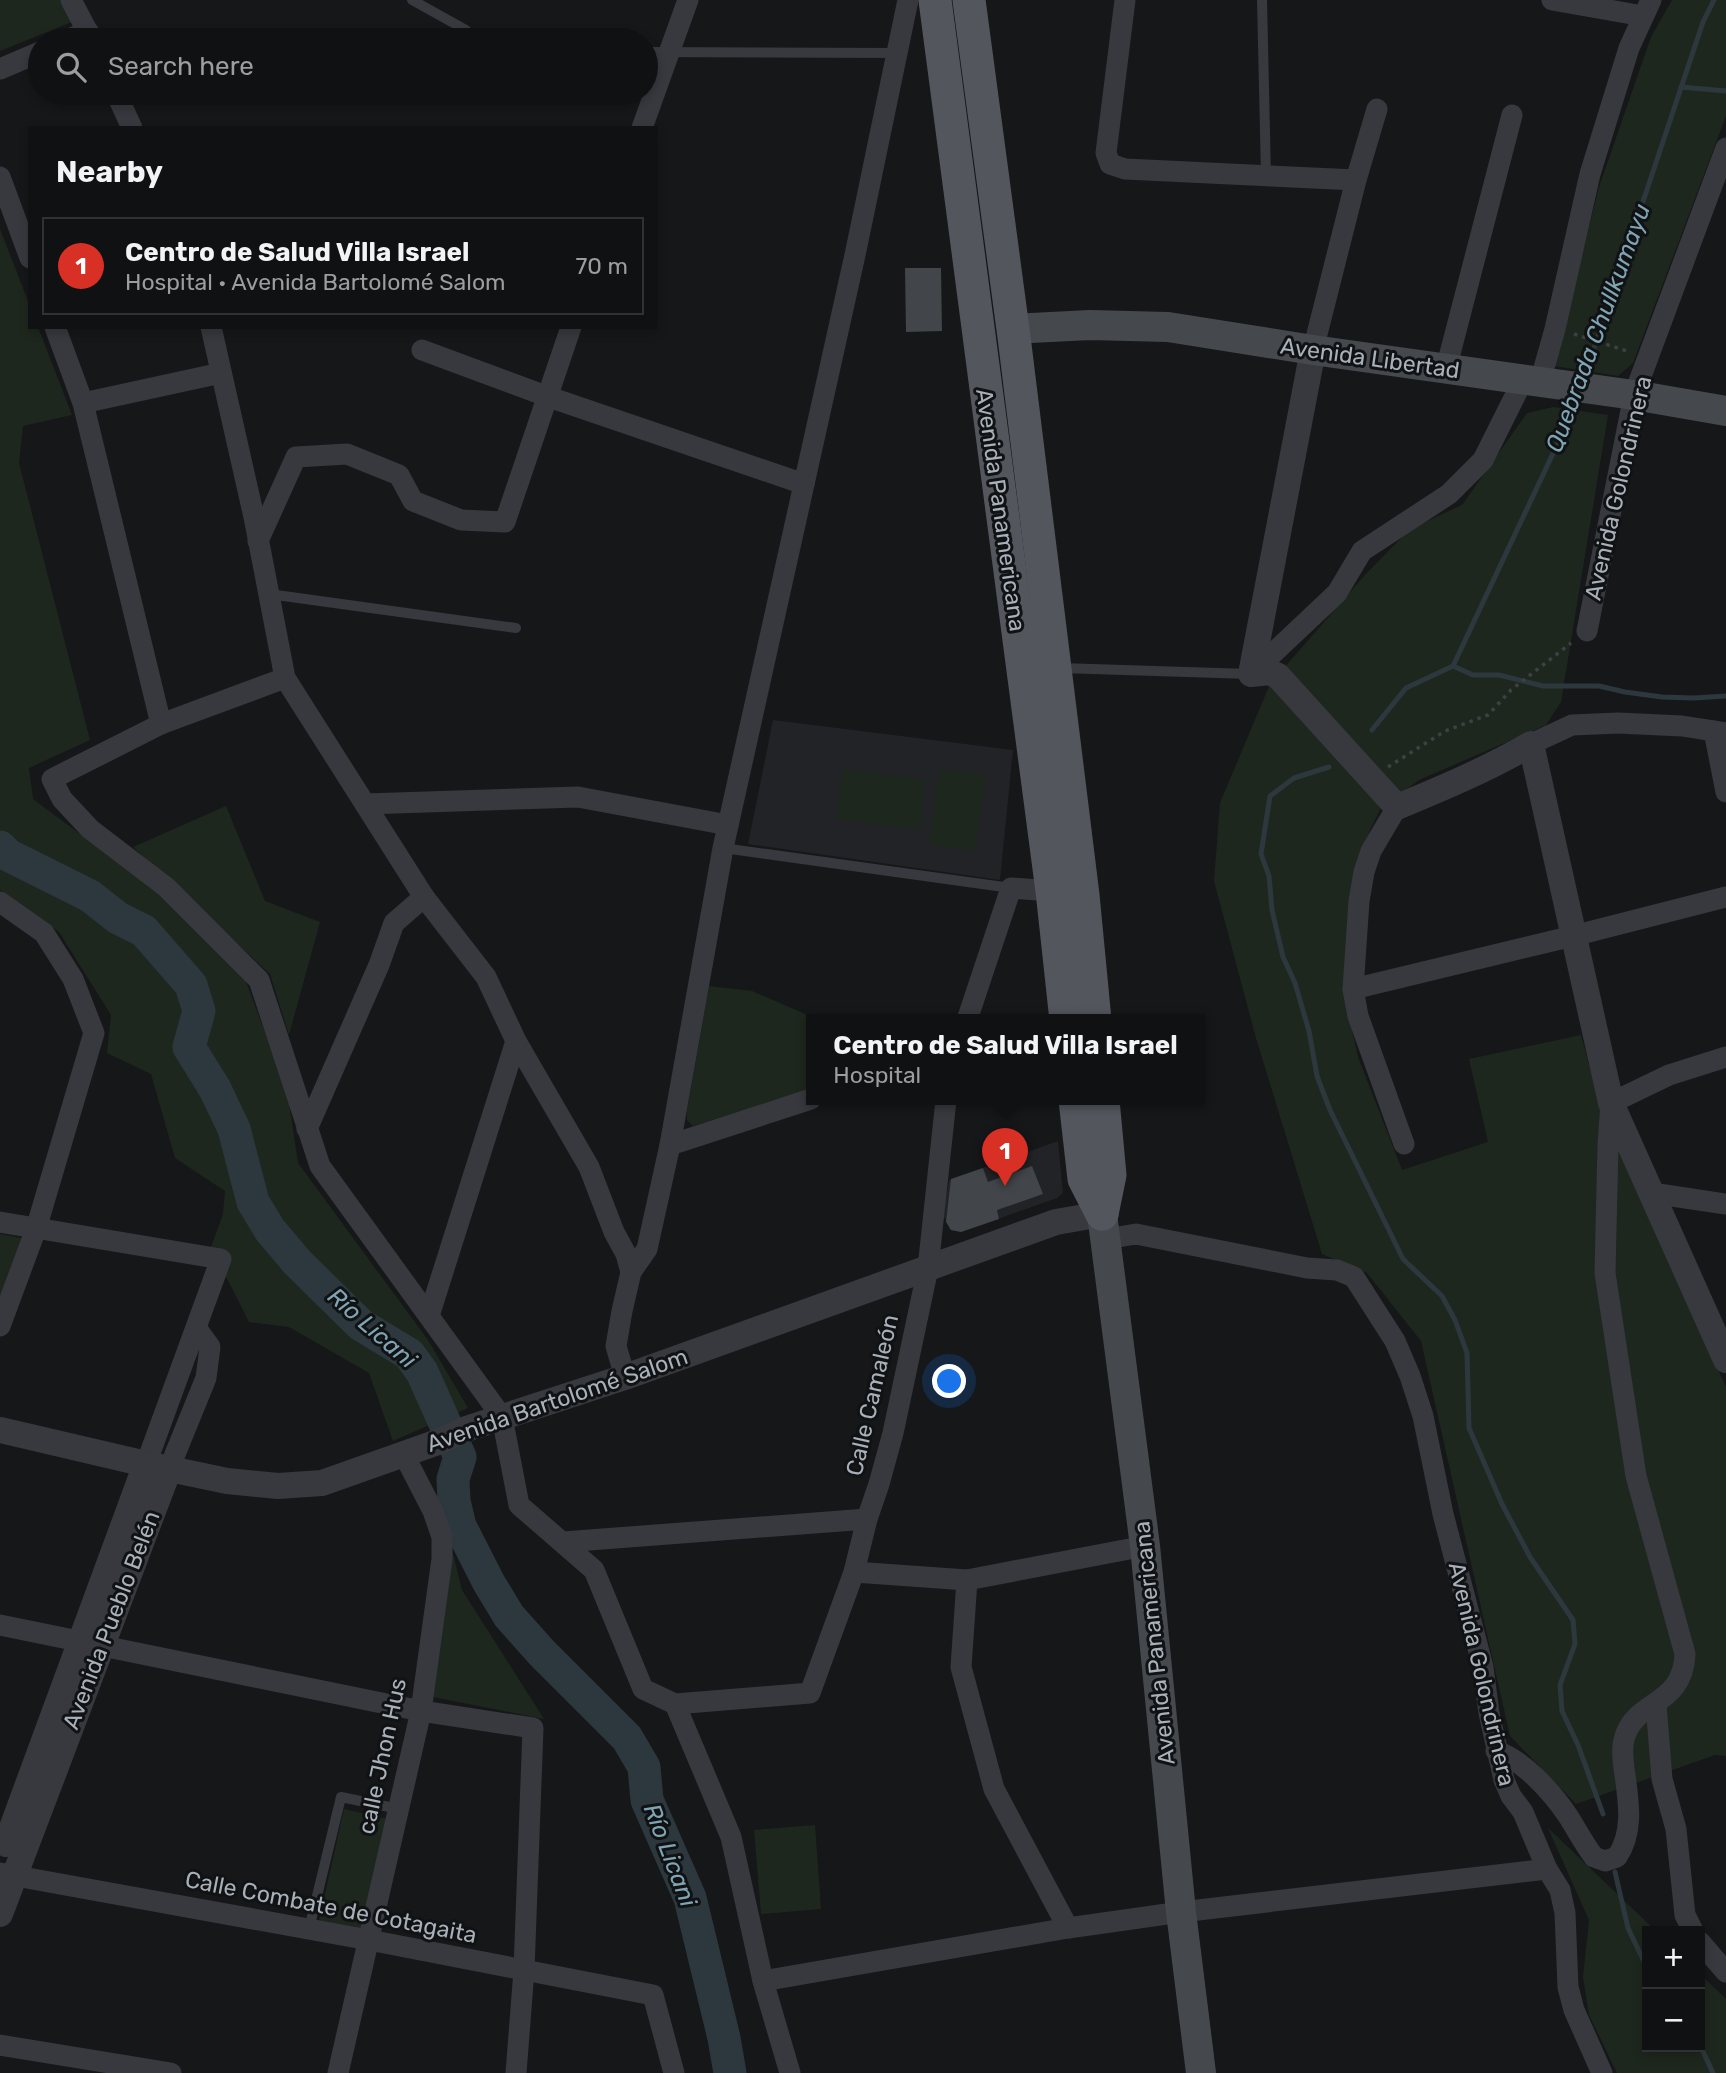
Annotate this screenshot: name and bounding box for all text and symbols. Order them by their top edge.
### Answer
search box [28,28,658,105]
icon: search [52,48,90,86]
text: Search here [108,51,254,82]
text: Nearby [56,154,163,190]
water label: Quebrada Chullkumayu [1540,200,1656,456]
text: Centro de Salud Villa Israel [125,237,469,268]
text: 1 [75,252,87,280]
text: 70 m [576,252,628,280]
text: Hospital · Avenida Bartolomé Salom [125,268,506,296]
street label: Avenida Libertad [1279,332,1461,384]
street label: Avenida Golondrinera [1579,373,1657,603]
street label: Avenida Panamericana [970,387,1032,633]
popup [806,1014,1205,1105]
text: Centro de Salud Villa Israel [833,1030,1178,1061]
text: Hospital [833,1061,921,1089]
pin: 1 [982,1128,1028,1186]
water label: Río Licani [322,1282,423,1375]
street label: Calle Camaleón [840,1312,904,1478]
street label: Avenida Bartolomé Salom [423,1342,691,1458]
your location [932,1364,966,1398]
street label: Avenida Pueblo Belén [56,1507,166,1733]
street label: Avenida Panamericana [1127,1520,1181,1766]
street label: Avenida Golondrinera [1443,1559,1521,1789]
street label: calle Jhon Hus [352,1676,412,1836]
water label: Río Licani [638,1800,703,1912]
street label: Calle Combate de Cotagaita [183,1865,479,1949]
map controls [1642,1926,1705,2052]
button: + [1642,1926,1705,1989]
button: − [1642,1989,1705,2052]

